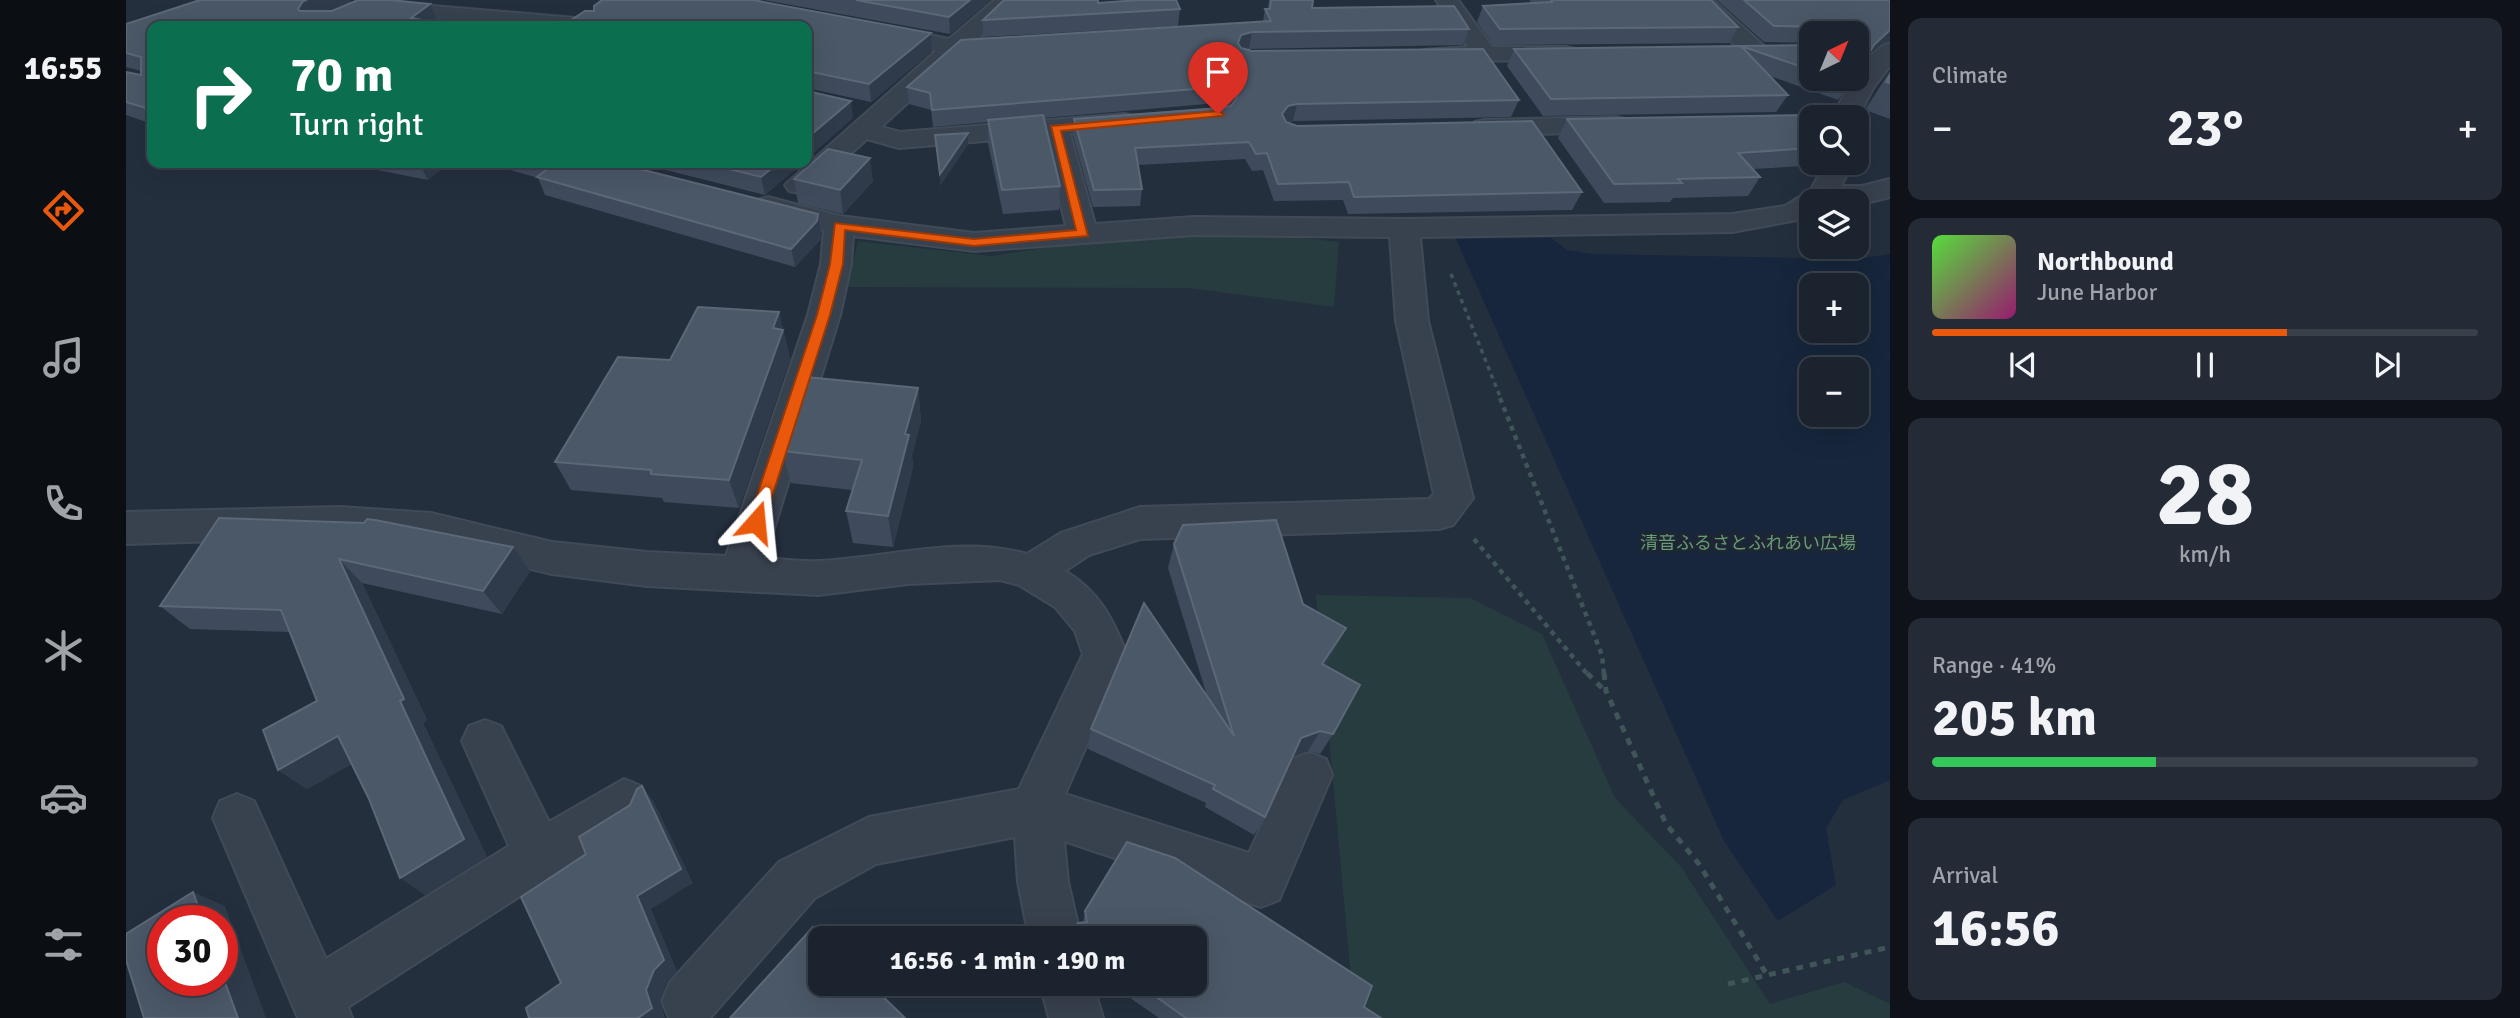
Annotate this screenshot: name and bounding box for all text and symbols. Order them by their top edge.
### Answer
north arrow [1799,21,1869,91]
map controls [1799,21,1869,427]
pin [1188,42,1248,114]
text: 70 m [290,45,393,105]
text: 16:55 [24,49,102,88]
icon: right [175,49,266,140]
icon: arrive [1199,53,1237,91]
text: Climate [1932,61,2008,90]
text: 23° [2167,96,2243,160]
text: Turn right [290,105,423,144]
button: search [1799,105,1869,175]
text: − [1932,105,1953,152]
text: + [2457,105,2478,152]
icon: directions [39,186,88,235]
button: layers [1799,189,1869,259]
text: Northbound [2037,246,2174,278]
button: + [1799,273,1869,343]
text: June Harbor [2037,278,2157,307]
icon: music [39,333,88,382]
icon: previous [2004,346,2042,384]
icon: pause [2186,346,2224,384]
icon: next [2368,346,2406,384]
button: − [1799,357,1869,427]
text: 28 [2156,438,2254,551]
icon: phone [39,479,88,528]
position arrow [719,485,793,559]
park label: 清音ふるさとふれあい広場 [1640,532,1856,554]
text: km/h [2179,540,2231,569]
icon: climate [39,626,88,675]
text: Range · 41% [1932,651,2056,680]
text: 205 km [1932,686,2097,750]
icon: car [39,773,88,822]
text: Arrival [1932,861,1998,890]
text: 16:56 [1932,896,2060,960]
speed limit sign: 30 [147,905,238,996]
icon: filters [39,920,88,969]
text: 16:56 · 1 min · 190 m [890,945,1125,977]

